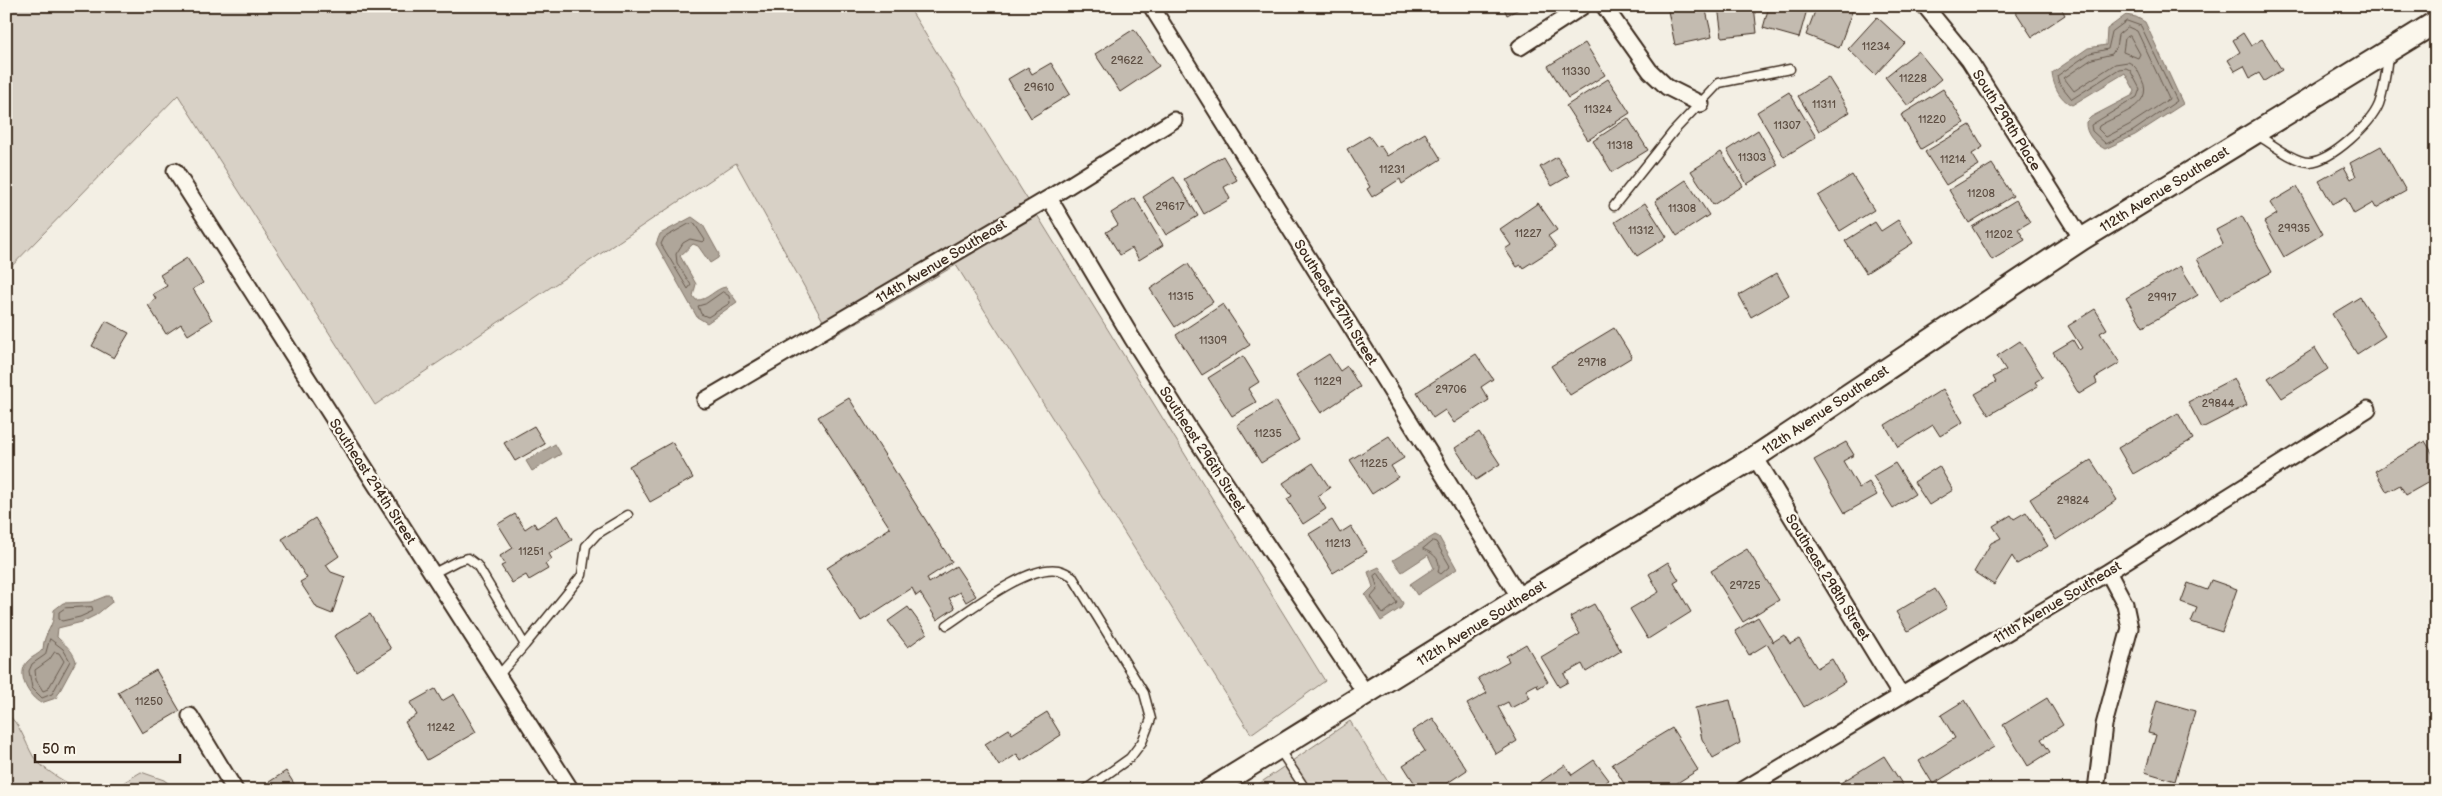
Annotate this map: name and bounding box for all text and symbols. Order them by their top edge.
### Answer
house number: 11234 [1862,40,1890,53]
house number: 29622 [1111,54,1144,67]
house number: 11330 [1562,65,1591,78]
street label: South 299th Place [1969,67,2044,174]
house number: 11228 [1899,72,1927,85]
house number: 29610 [1024,81,1055,94]
house number: 11311 [1812,98,1836,111]
house number: 11324 [1584,103,1612,116]
house number: 11220 [1918,113,1947,126]
house number: 11307 [1773,119,1801,132]
house number: 11318 [1607,139,1633,152]
street label: 112th Avenue Southeast [2097,142,2233,236]
house number: 11303 [1738,151,1766,164]
house number: 11214 [1940,153,1966,166]
house number: 11231 [1379,163,1405,176]
house number: 11208 [1967,187,1995,200]
house number: 29617 [1155,200,1185,213]
house number: 11308 [1668,202,1696,215]
street label: 114th Avenue Southeast [873,215,1010,307]
house number: 29935 [2278,222,2310,235]
house number: 11312 [1628,224,1655,237]
house number: 11227 [1515,227,1542,240]
house number: 11202 [1985,228,2013,241]
street label: Southeast 297th Street [1290,236,1381,369]
house number: 11315 [1168,290,1194,303]
house number: 29917 [2148,291,2177,304]
house number: 11309 [1199,334,1227,347]
house number: 29718 [1578,356,1606,369]
street label: 112th Avenue Southeast [1759,361,1892,459]
house number: 11229 [1314,375,1342,388]
street label: Southeast 296th Street [1156,383,1250,516]
house number: 29706 [1435,383,1467,396]
house number: 29844 [2202,397,2235,410]
street label: Southeast 294th Street [326,415,420,548]
house number: 11235 [1254,427,1282,440]
house number: 11225 [1360,457,1388,470]
house number: 29824 [2057,494,2089,507]
street label: Southeast 298th Street [1782,511,1874,644]
house number: 11213 [1325,537,1351,550]
house number: 11251 [518,545,544,558]
street label: 111th Avenue Southeast [1990,557,2125,647]
street label: 112th Avenue Southeast [1414,576,1550,670]
house number: 29725 [1729,579,1761,592]
house number: 11250 [135,695,163,708]
house number: 11242 [427,721,456,734]
scale bar [35,731,180,763]
text: 50 m [42,740,76,759]

